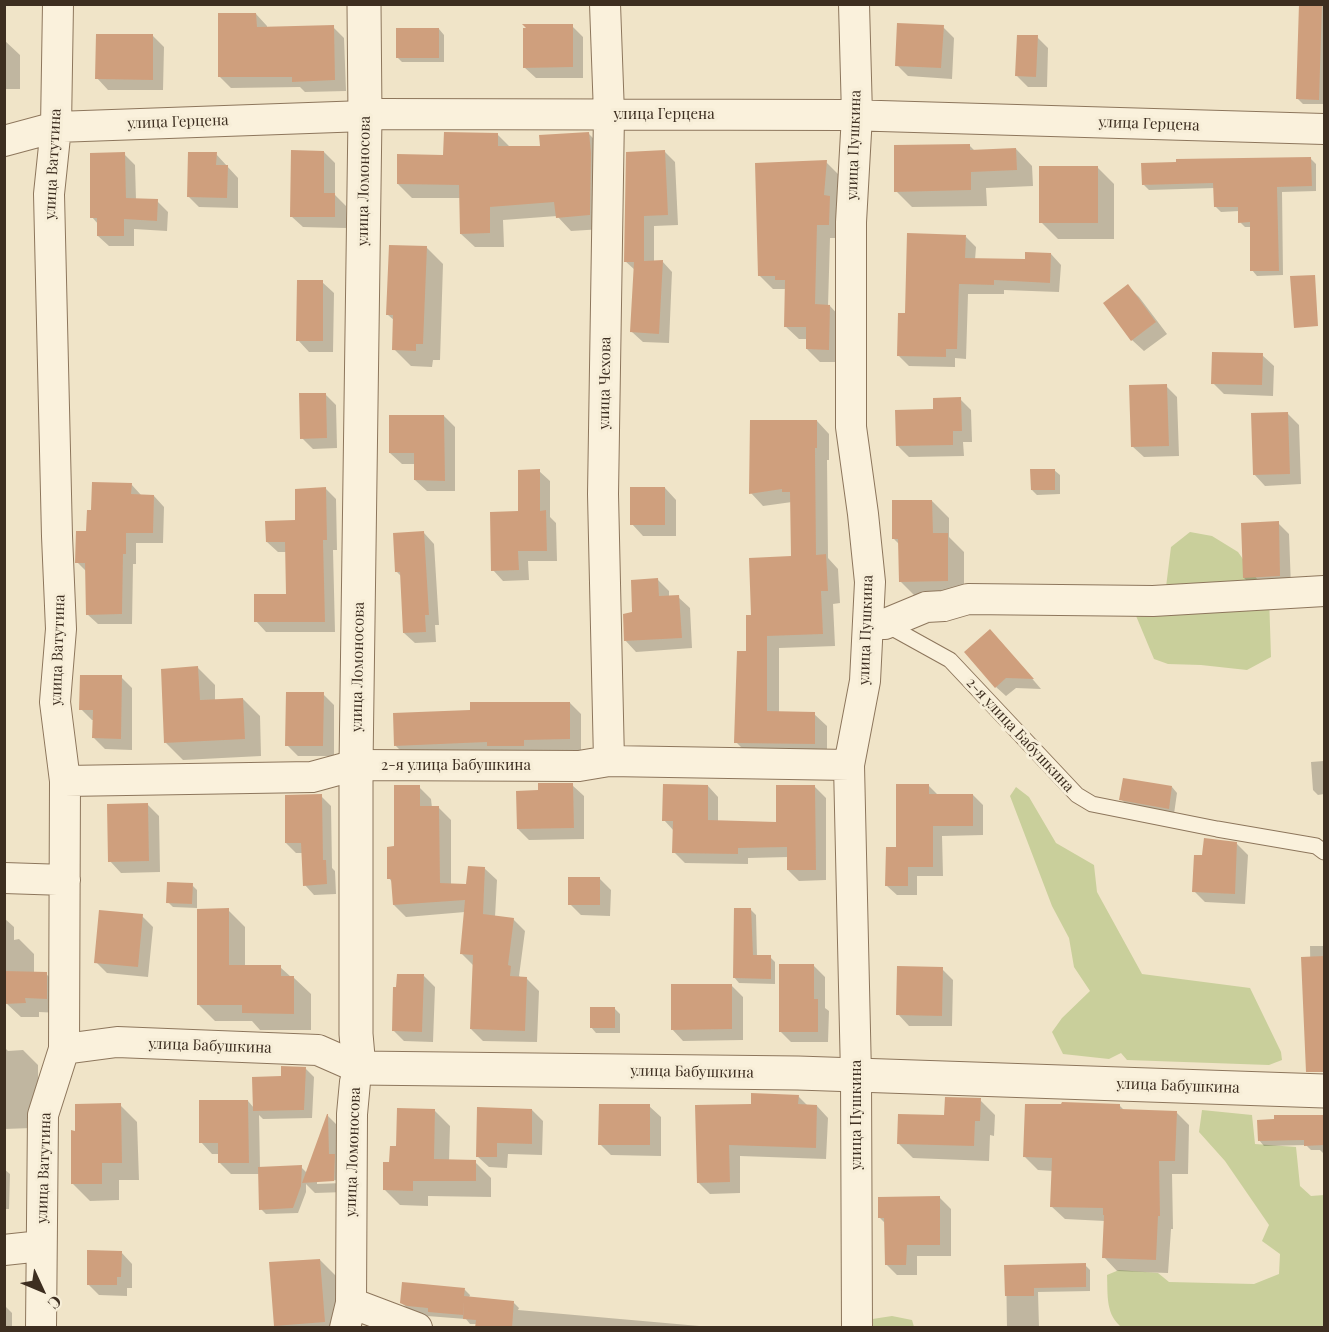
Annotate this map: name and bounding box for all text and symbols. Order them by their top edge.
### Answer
street label: улица Пушкина [843,90,865,200]
street label: улица Герцена [613,105,715,123]
street label: улица Ватутина [41,108,65,220]
street label: улица Герцена [127,111,229,133]
street label: улица Герцена [1098,113,1200,135]
street label: улица Ломоносова [354,116,374,246]
street label: улица Чехова [595,336,615,430]
street label: улица Пушкина [855,575,877,685]
street label: улица Ватутина [47,594,69,706]
street label: улица Ломоносова [348,602,368,732]
street label: 2-я улица Бабушкина [962,674,1078,796]
street label: 2-я улица Бабушкина [381,756,531,774]
street label: улица Бабушкина [148,1035,272,1057]
street label: улица Пушкина [847,1060,865,1170]
street label: улица Бабушкина [630,1062,754,1082]
street label: улица Бабушкина [1116,1075,1240,1097]
street label: улица Ломоносова [342,1087,364,1217]
street label: улица Ватутина [33,1112,55,1224]
north arrow [12,1260,72,1320]
text: С [44,1291,67,1314]

